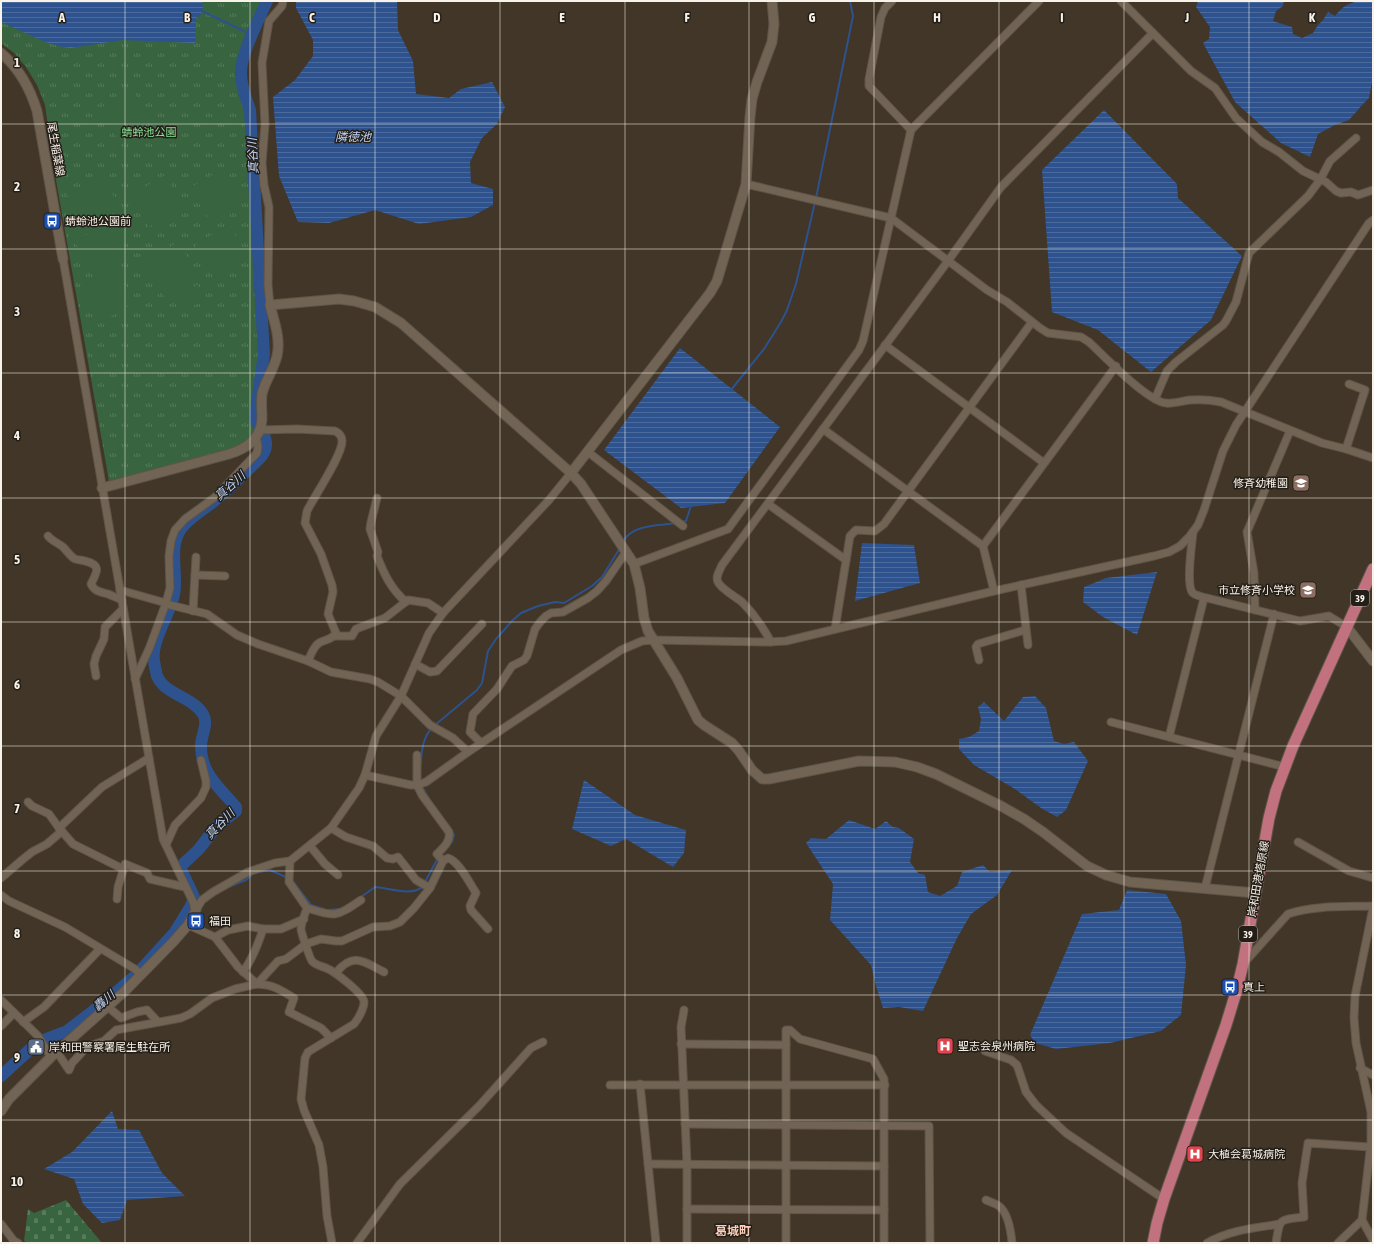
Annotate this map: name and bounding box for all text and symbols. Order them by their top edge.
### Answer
text: A [58,10,66,25]
text: B [184,10,191,25]
text: C [309,10,315,25]
text: D [433,10,441,25]
text: E [559,10,565,25]
text: F [684,10,690,25]
text: G [809,10,816,25]
text: H [933,10,941,25]
text: I [1060,10,1064,25]
text: J [1184,10,1189,25]
text: K [1309,10,1316,25]
text: 1 [14,55,20,70]
street label: 尾生稲葉線 [45,121,67,177]
park label: 蜻蛉池公園 [122,126,177,138]
water label: 隣徳池 [335,130,372,144]
water label: 真谷川 [245,136,261,174]
text: 2 [14,179,20,194]
bus stop icon: 蜻蛉池公園前 [42,211,62,231]
place label: 蜻蛉池公園前 [65,215,131,227]
text: 3 [14,304,20,319]
text: 4 [13,428,20,443]
water label: 真谷川 [212,467,250,503]
school or university icon: 修斉幼稚園 [1291,473,1311,493]
place label: 修斉幼稚園 [1233,477,1288,489]
text: 5 [14,552,20,567]
school or university icon: 市立修斉小学校 [1298,580,1318,600]
place label: 市立修斉小学校 [1218,584,1295,596]
road number: 39 [1351,590,1369,606]
text: 6 [14,677,20,692]
text: 7 [14,801,20,816]
water label: 真谷川 [202,805,239,842]
street label: 岸和田港塔原線 [1245,840,1271,918]
bus stop icon: 福田 [186,911,206,931]
place label: 福田 [209,915,231,927]
text: 8 [14,926,20,941]
road number: 39 [1239,926,1257,942]
bus stop icon: 真上 [1220,977,1240,997]
place label: 真上 [1243,981,1265,993]
water label: 轟川 [90,987,119,1014]
hospital icon: 聖志会泉州病院 [935,1036,955,1056]
public building icon: 岸和田警察署尾生駐在所 [26,1037,46,1057]
place label: 聖志会泉州病院 [958,1040,1035,1052]
place label: 岸和田警察署尾生駐在所 [49,1041,171,1053]
text: 9 [14,1050,20,1065]
hospital icon: 大植会葛城病院 [1185,1144,1205,1164]
place label: 大植会葛城病院 [1208,1148,1285,1160]
text: 10 [11,1174,23,1189]
district label: 葛城町 [715,1224,751,1238]

